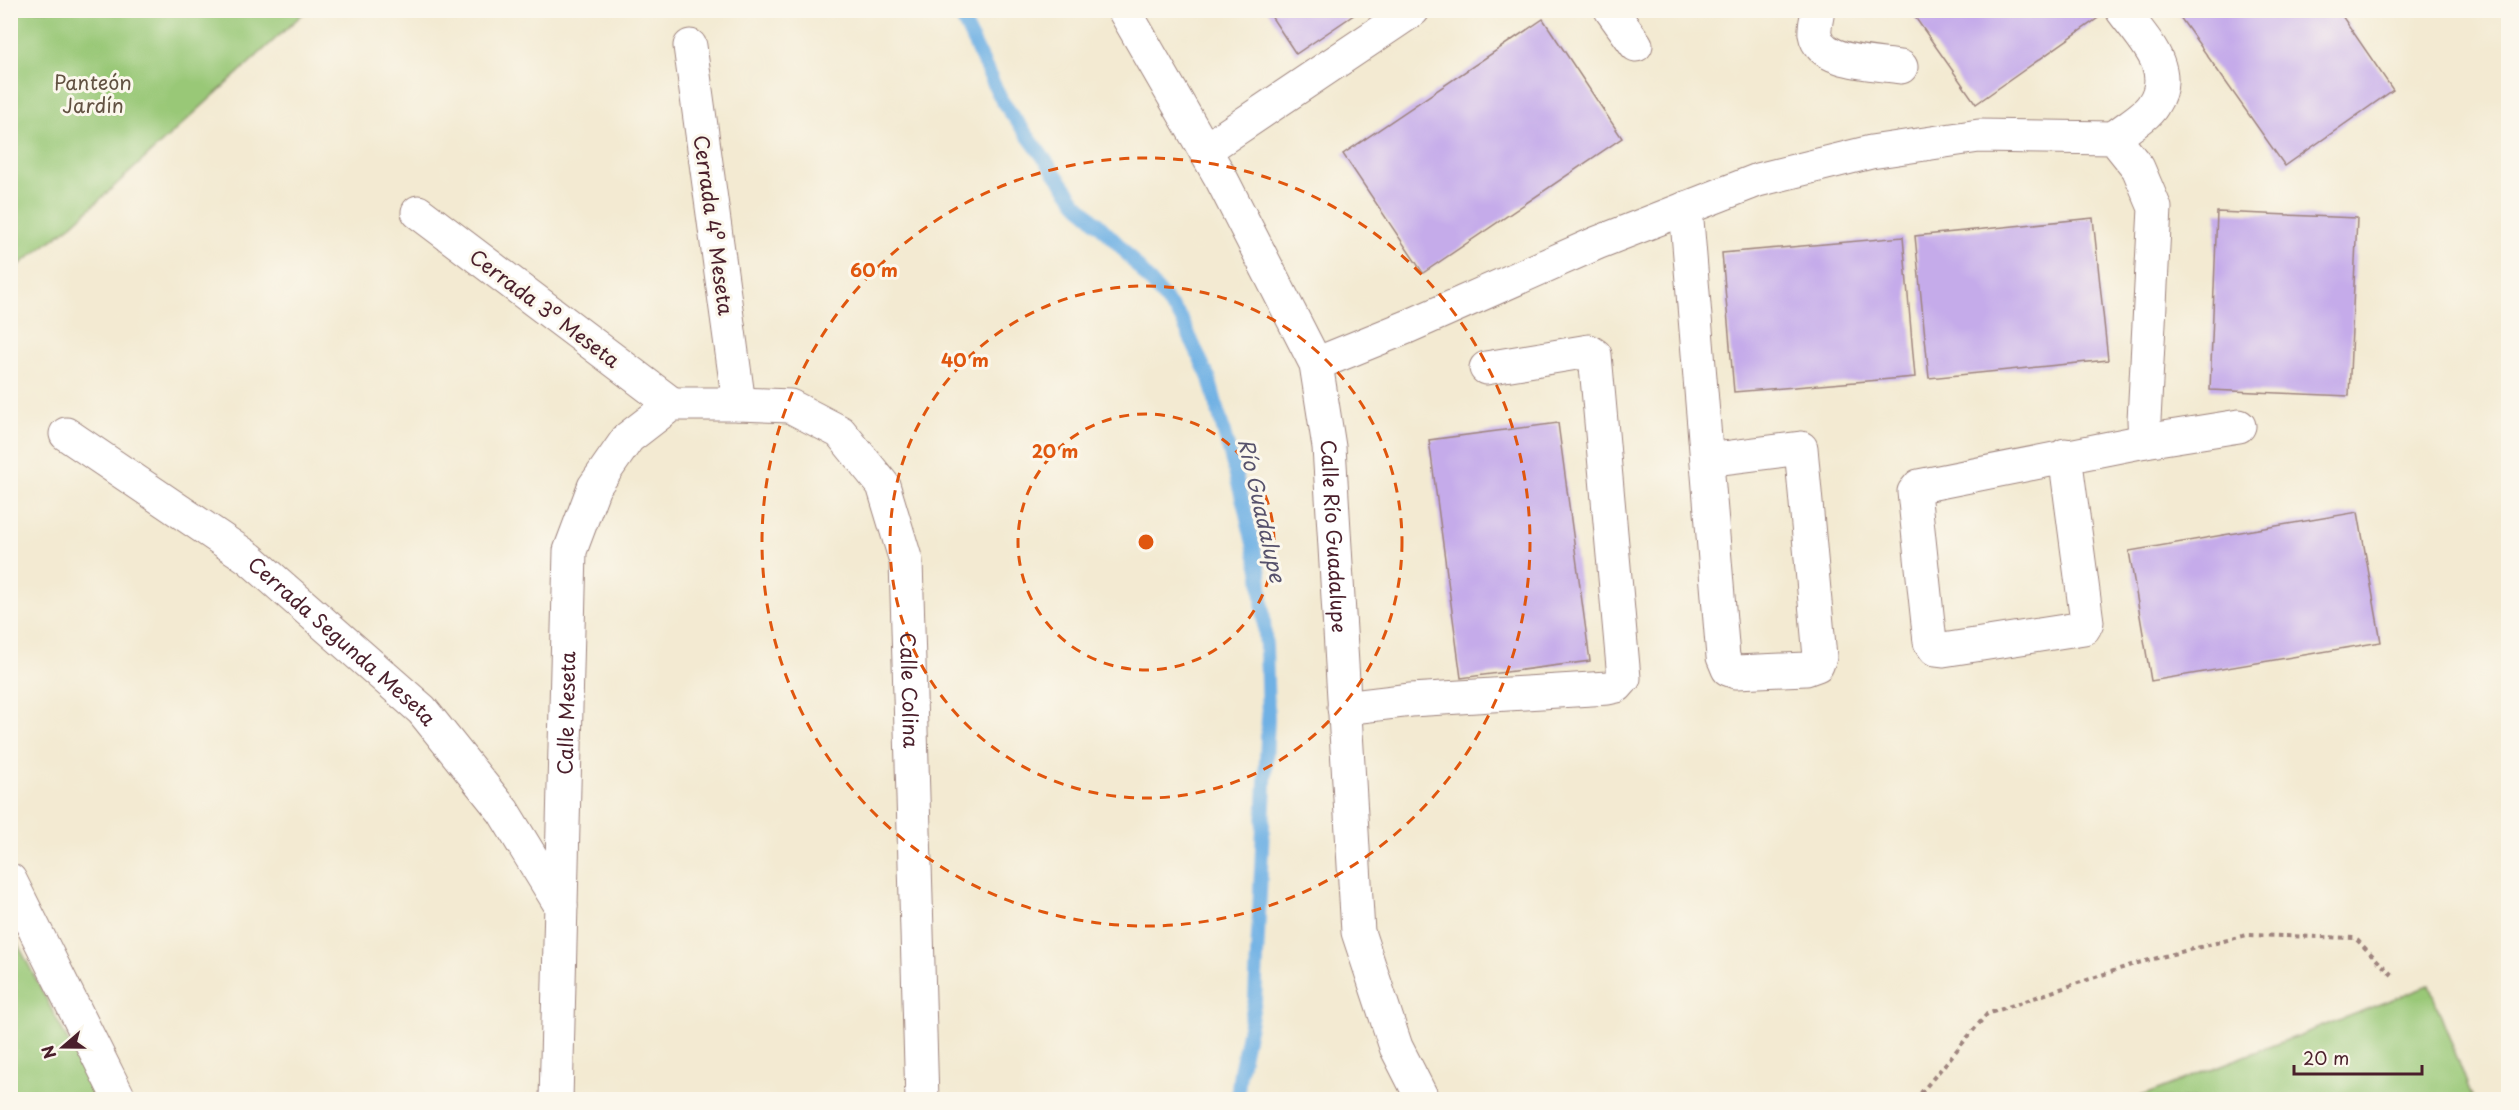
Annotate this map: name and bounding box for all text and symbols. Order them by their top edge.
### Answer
park label: Panteón Jardín [54,67,132,120]
street label: Cerrada 4º Meseta [687,133,742,318]
street label: Cerrada 3º Meseta [463,241,627,375]
text: 60 m [850,256,898,283]
text: 40 m [941,346,989,373]
water label: Río Guadalupe [1231,435,1295,587]
text: 20 m [1032,437,1078,464]
street label: Calle Río Guadalupe [1313,437,1355,633]
centre of rings [1136,532,1156,552]
street label: Cerrada Segunda Meseta [242,549,444,732]
street label: Calle Colina [893,632,927,749]
street label: Calle Meseta [549,650,582,775]
north arrow [33,1017,93,1077]
scale bar [2294,1038,2422,1076]
text: N [35,1042,61,1063]
text: 20 m [2303,1044,2349,1071]

